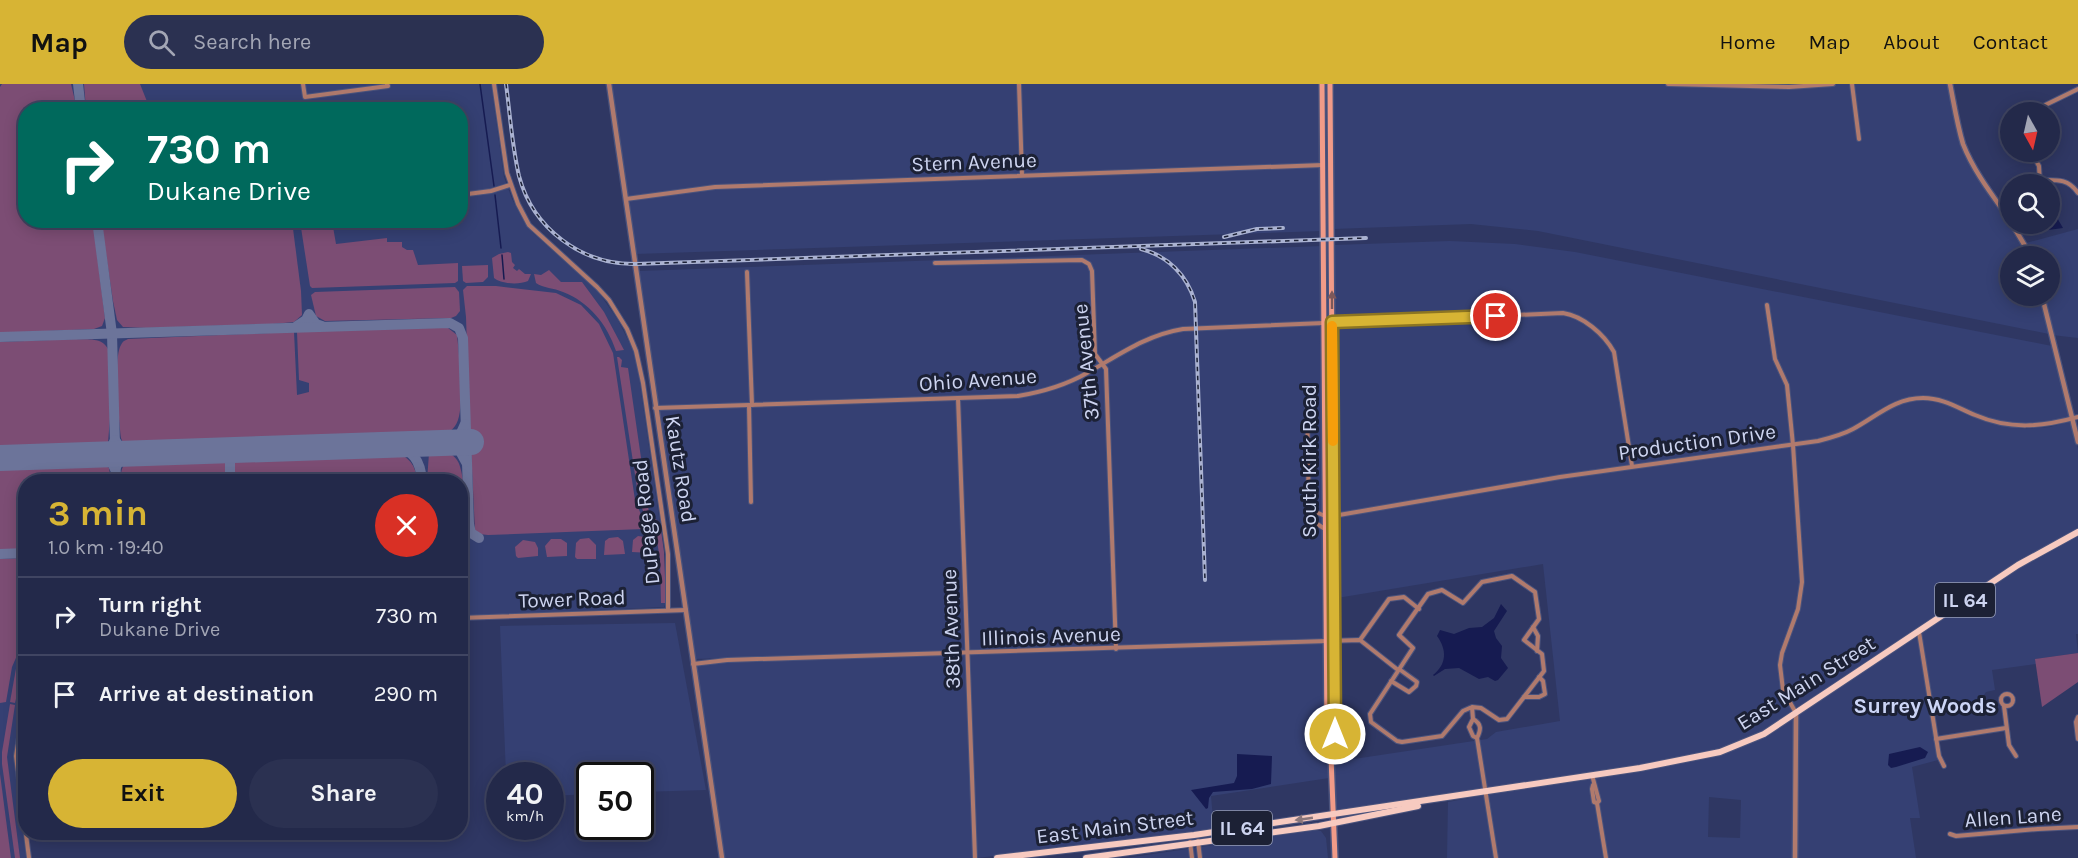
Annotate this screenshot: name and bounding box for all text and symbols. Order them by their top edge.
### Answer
search box [124,15,544,69]
text: Map [30,26,88,59]
icon: search [145,26,178,59]
text: Search here [193,29,311,55]
text: Home [1720,30,1776,54]
text: Map [1809,30,1850,54]
text: About [1883,30,1940,54]
text: Contact [1973,30,2048,54]
north arrow [2000,102,2060,162]
map controls [2000,102,2060,306]
text: 730 m [147,124,271,174]
icon: right [48,126,126,204]
street label: Stern Avenue [911,148,1037,176]
button: search [2000,174,2060,234]
text: Dukane Drive [147,175,311,207]
button: layers [2000,246,2060,306]
one-way arrow [1327,290,1337,309]
pin [1470,290,1521,341]
icon: arrive [1479,299,1512,332]
street label: 37th Avenue [1068,303,1104,421]
street label: Ohio Avenue [918,364,1038,396]
street label: South Kirk Road [1297,384,1321,538]
street label: Kautz Road [661,414,701,524]
street label: Production Drive [1617,419,1777,465]
street label: DuPage Road [627,458,665,586]
text: 3 min [48,492,148,534]
button: close [375,494,438,557]
text: 1.0 km · 19:40 [48,536,164,559]
street label: 38th Avenue [937,569,965,689]
road number: IL 64 [1935,583,1995,617]
street label: Tower Road [518,585,626,613]
text: Turn right [99,592,202,618]
icon: right [48,600,81,633]
text: 730 m [376,603,438,629]
text: Dukane Drive [99,618,220,641]
street label: Illinois Avenue [981,622,1121,650]
street label: East Main Street [1733,631,1880,735]
icon: arrive [48,678,81,711]
text: Arrive at destination [99,681,314,707]
text: 290 m [374,681,438,707]
district label: Surrey Woods [1853,693,1997,719]
position arrow [1303,702,1367,766]
button: Exit [48,759,237,828]
button: Share [249,759,438,828]
speed limit sign: 50 [576,762,654,840]
text: 40 [507,776,543,812]
street label: Allen Lane [1964,802,2062,832]
street label: East Main Street [1035,805,1195,849]
text: km/h [506,807,544,825]
road number: IL 64 [1212,811,1272,845]
one-way arrow [1295,815,1314,824]

